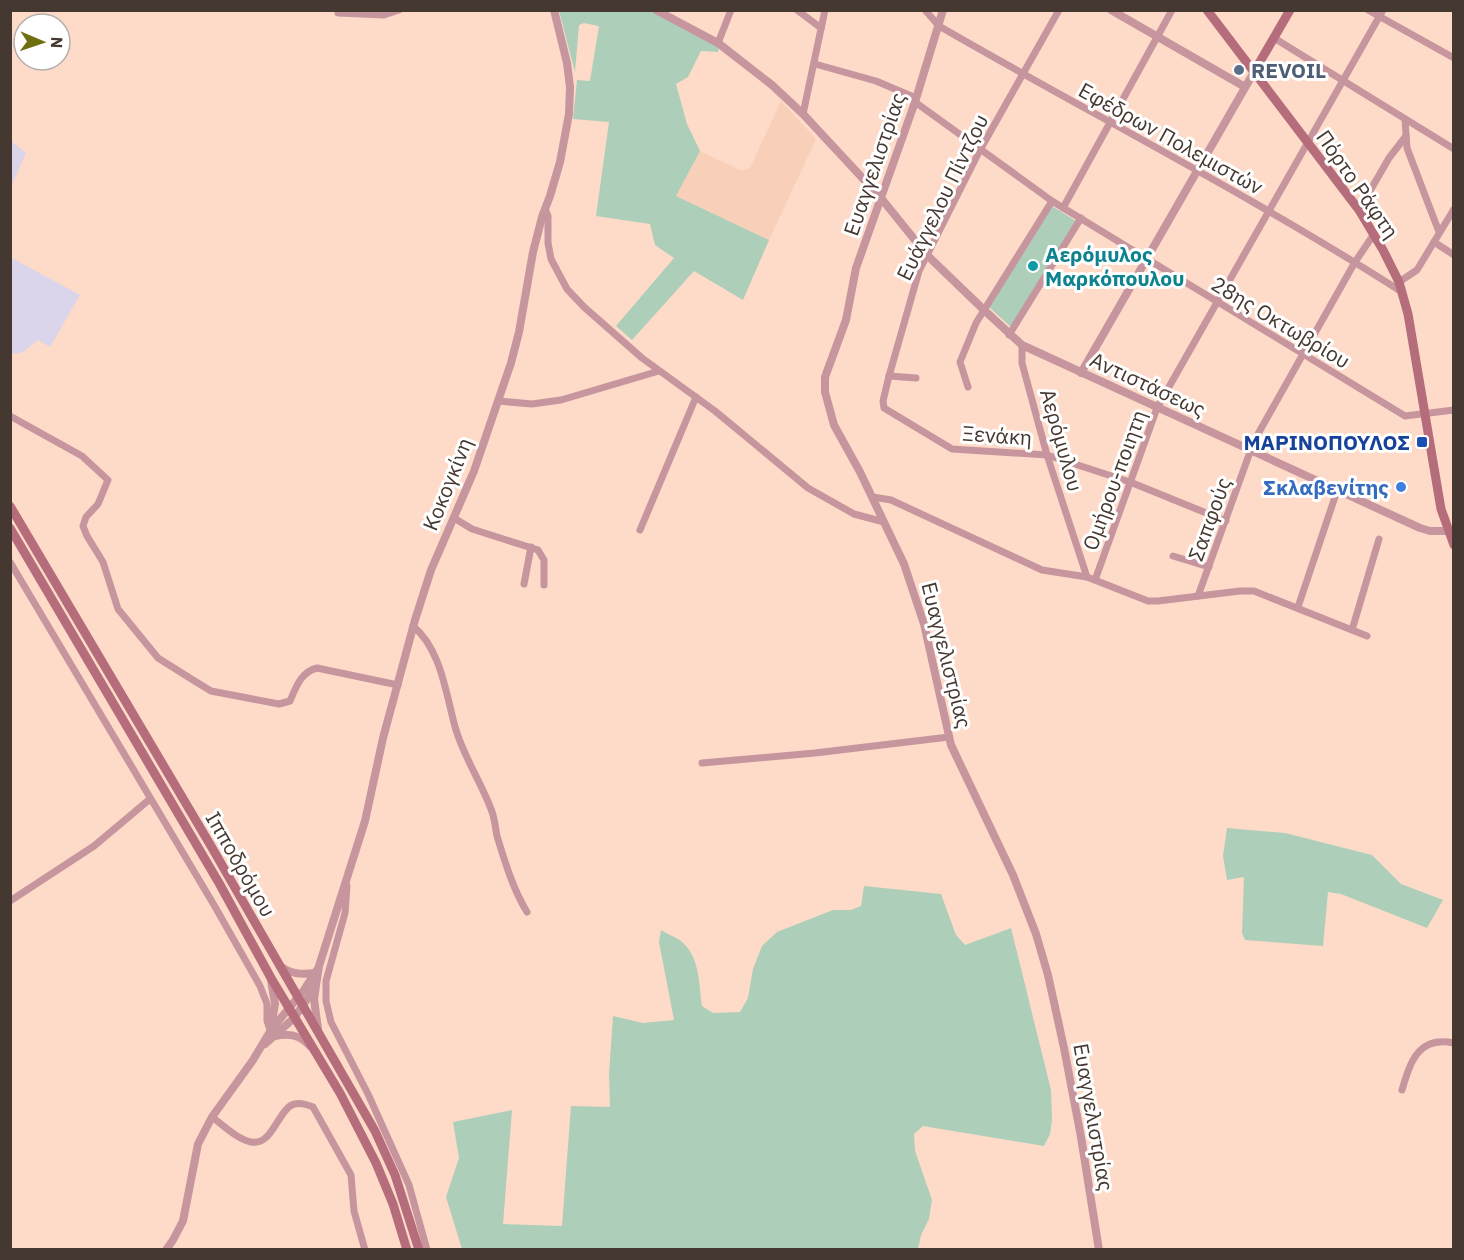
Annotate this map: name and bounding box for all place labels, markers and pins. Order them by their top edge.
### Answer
place label: REVOIL [1251,56,1326,84]
marker: REVOIL [1232,63,1246,77]
place label: Αερόμυλος Μαρκόπουλου [1045,240,1184,292]
marker: Αερόμυλος Μαρκόπουλου [1026,259,1040,273]
place label: ΜΑΡΙΝΟΠΟΥΛΟΣ [1243,428,1410,456]
marker: ΜΑΡΙΝΟΠΟΥΛΟΣ [1415,435,1429,449]
place label: Σκλαβενίτης [1263,473,1389,501]
marker: Σκλαβενίτης [1394,480,1408,494]

